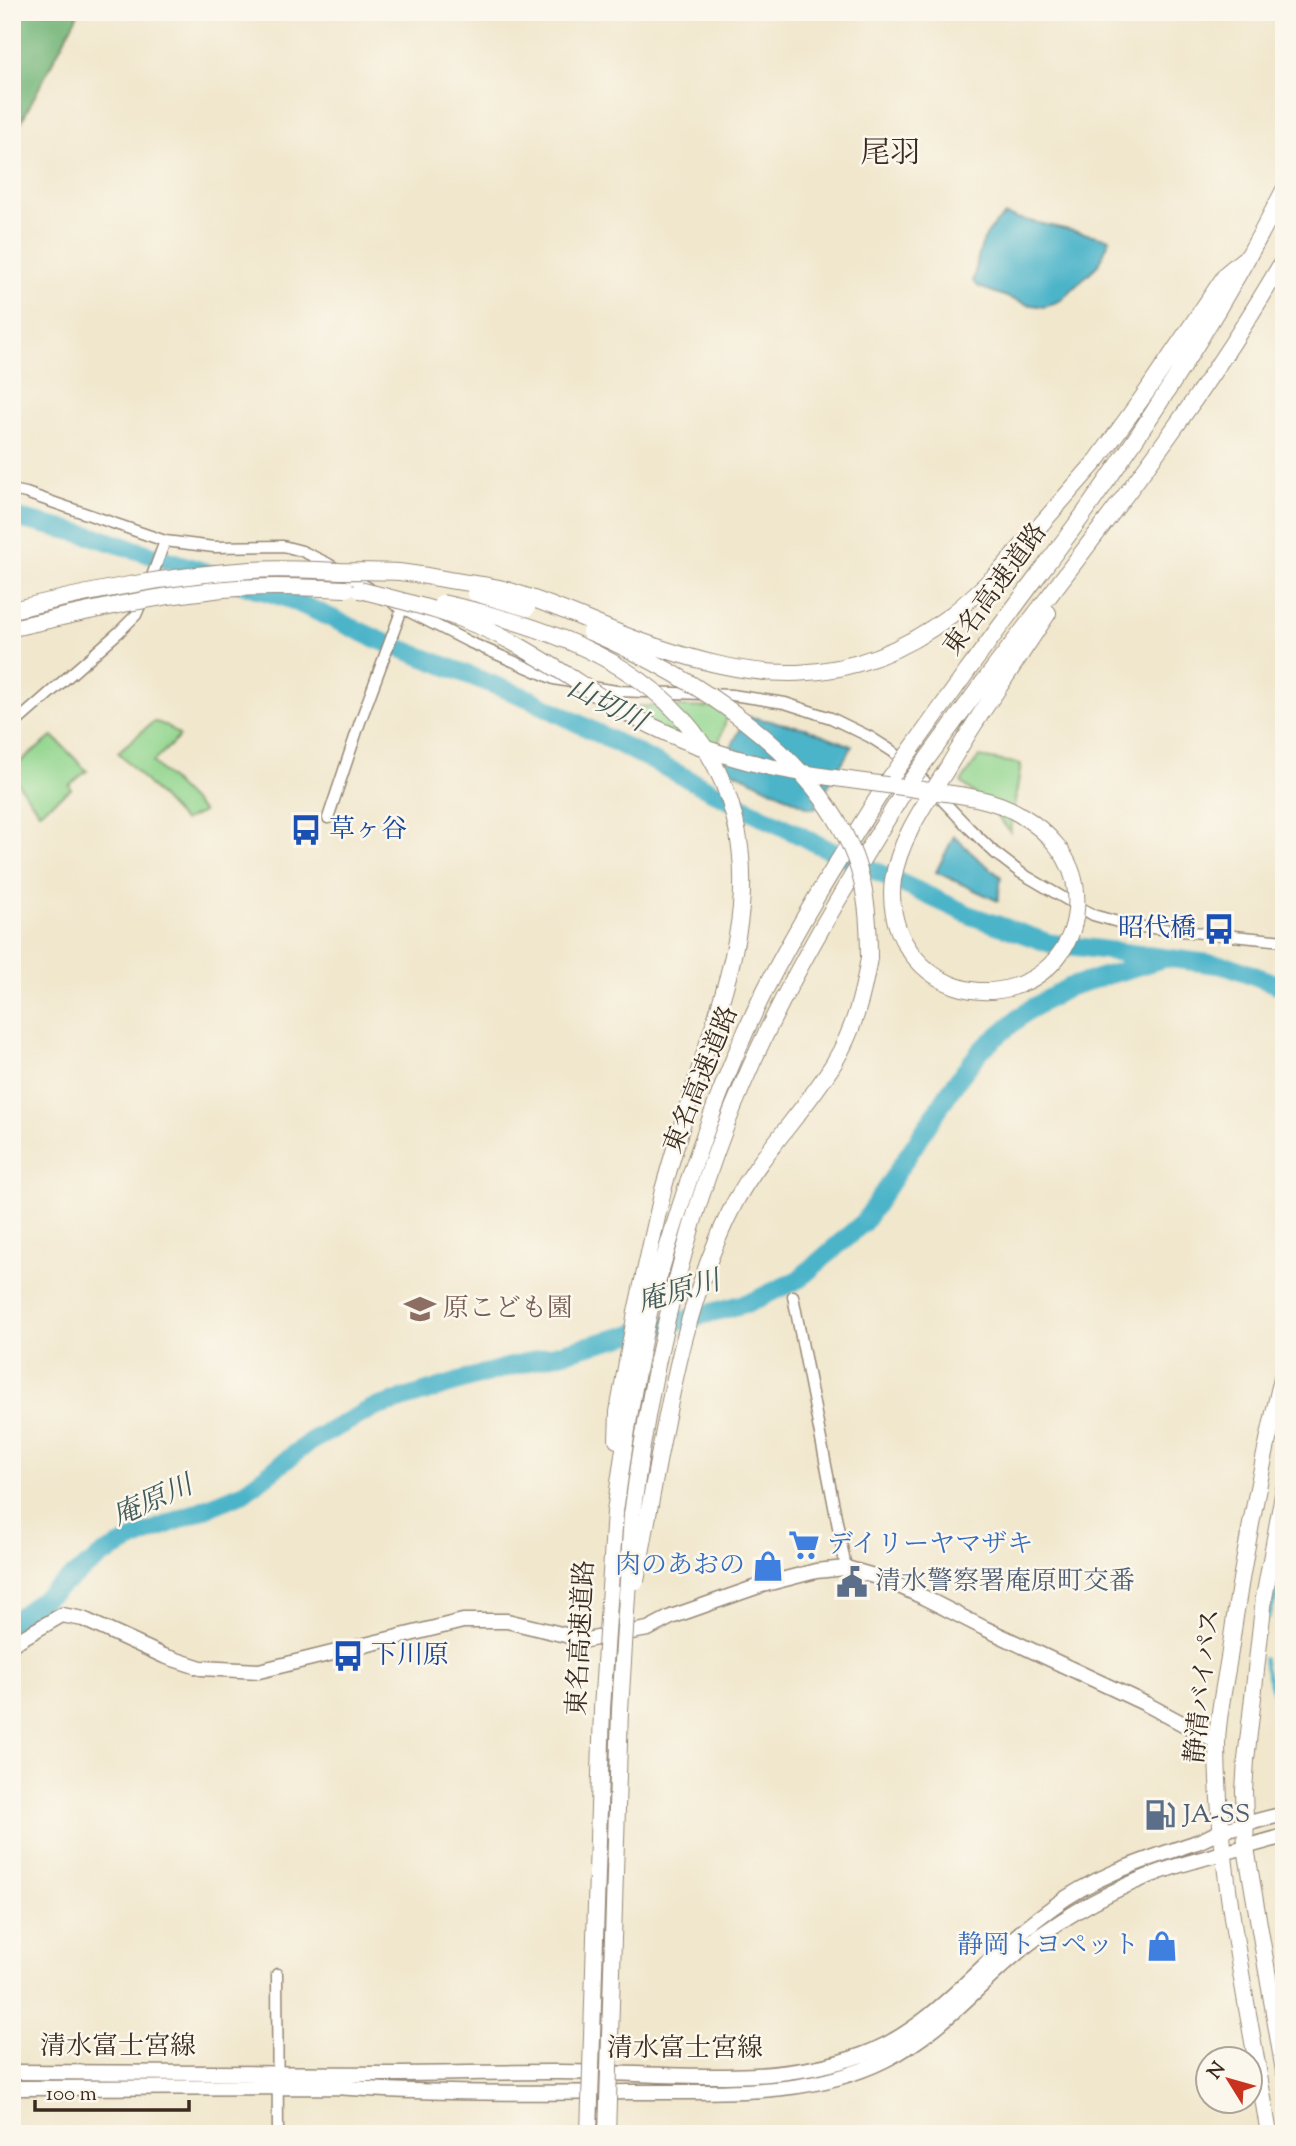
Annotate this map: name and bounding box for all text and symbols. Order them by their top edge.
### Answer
district label: 尾羽 [860,133,920,176]
street label: 東名高速道路 [935,516,1057,664]
water label: 山切川 [559,669,655,744]
place label: 草ヶ谷 [329,812,407,849]
bus stop icon: 草ヶ谷 [289,813,323,847]
place label: 昭代橋 [1118,911,1196,948]
bus stop icon: 昭代橋 [1202,912,1236,946]
street label: 東名高速道路 [656,1001,748,1159]
water label: 庵原川 [633,1261,728,1324]
place label: 原こども園 [443,1291,573,1328]
school or university icon: 原こども園 [403,1292,437,1326]
water label: 庵原川 [106,1465,202,1537]
place label: デイリーヤマザキ [827,1527,1033,1564]
supermarket icon: デイリーヤマザキ [787,1528,821,1562]
place label: 肉のあおの [615,1548,745,1585]
shop icon: 肉のあおの [751,1549,785,1583]
street label: 東名高速道路 [559,1559,605,1717]
place label: 清水警察署庵原町交番 [875,1564,1135,1601]
public building icon: 清水警察署庵原町交番 [835,1565,869,1599]
street label: 静清バイパス [1177,1607,1231,1765]
place label: 下川原 [371,1638,449,1675]
bus stop icon: 下川原 [331,1639,365,1673]
place label: JA-SS [1181,1797,1250,1834]
fuel station icon: JA-SS [1143,1798,1177,1832]
place label: 静岡トヨペット [957,1928,1139,1965]
shop icon: 静岡トヨペット [1145,1929,1179,1963]
street label: 清水富士宮線 [40,2029,196,2066]
street label: 清水富士宮線 [607,2031,763,2068]
north arrow [1194,2044,1264,2114]
text: N [1202,2057,1233,2085]
scale bar [35,2069,189,2113]
text: 100 m [46,2080,97,2110]

